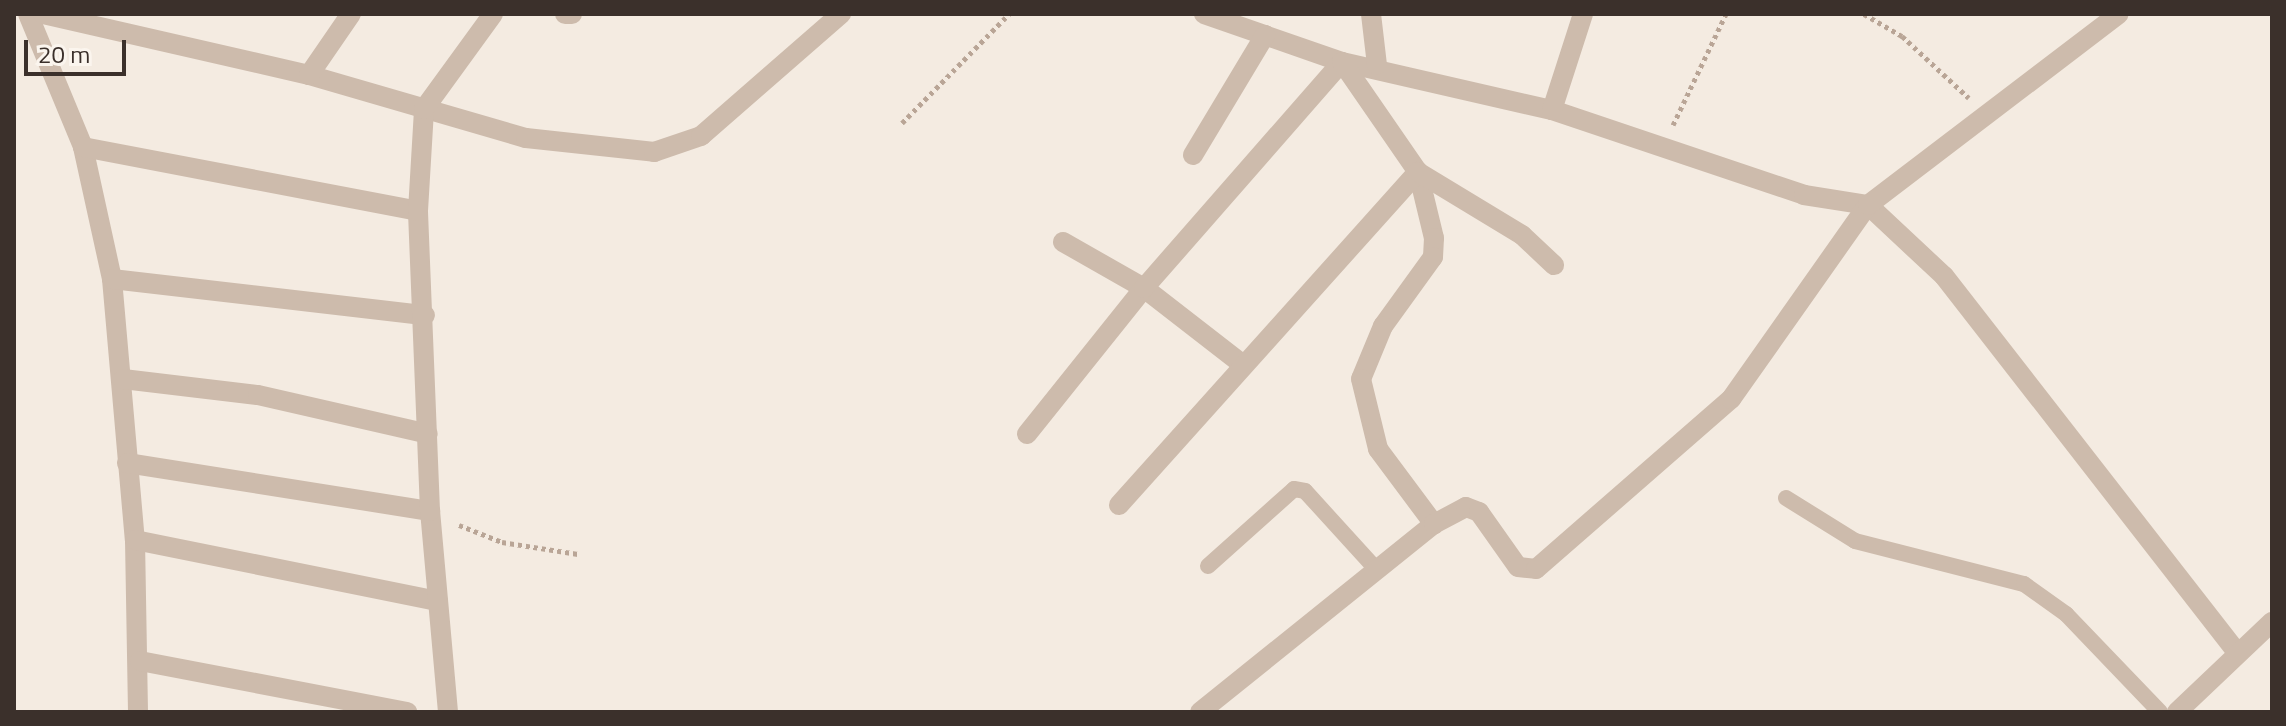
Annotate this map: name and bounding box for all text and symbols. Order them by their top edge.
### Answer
scale bar [28,24,130,74]
text: 20 m [38,36,90,72]

